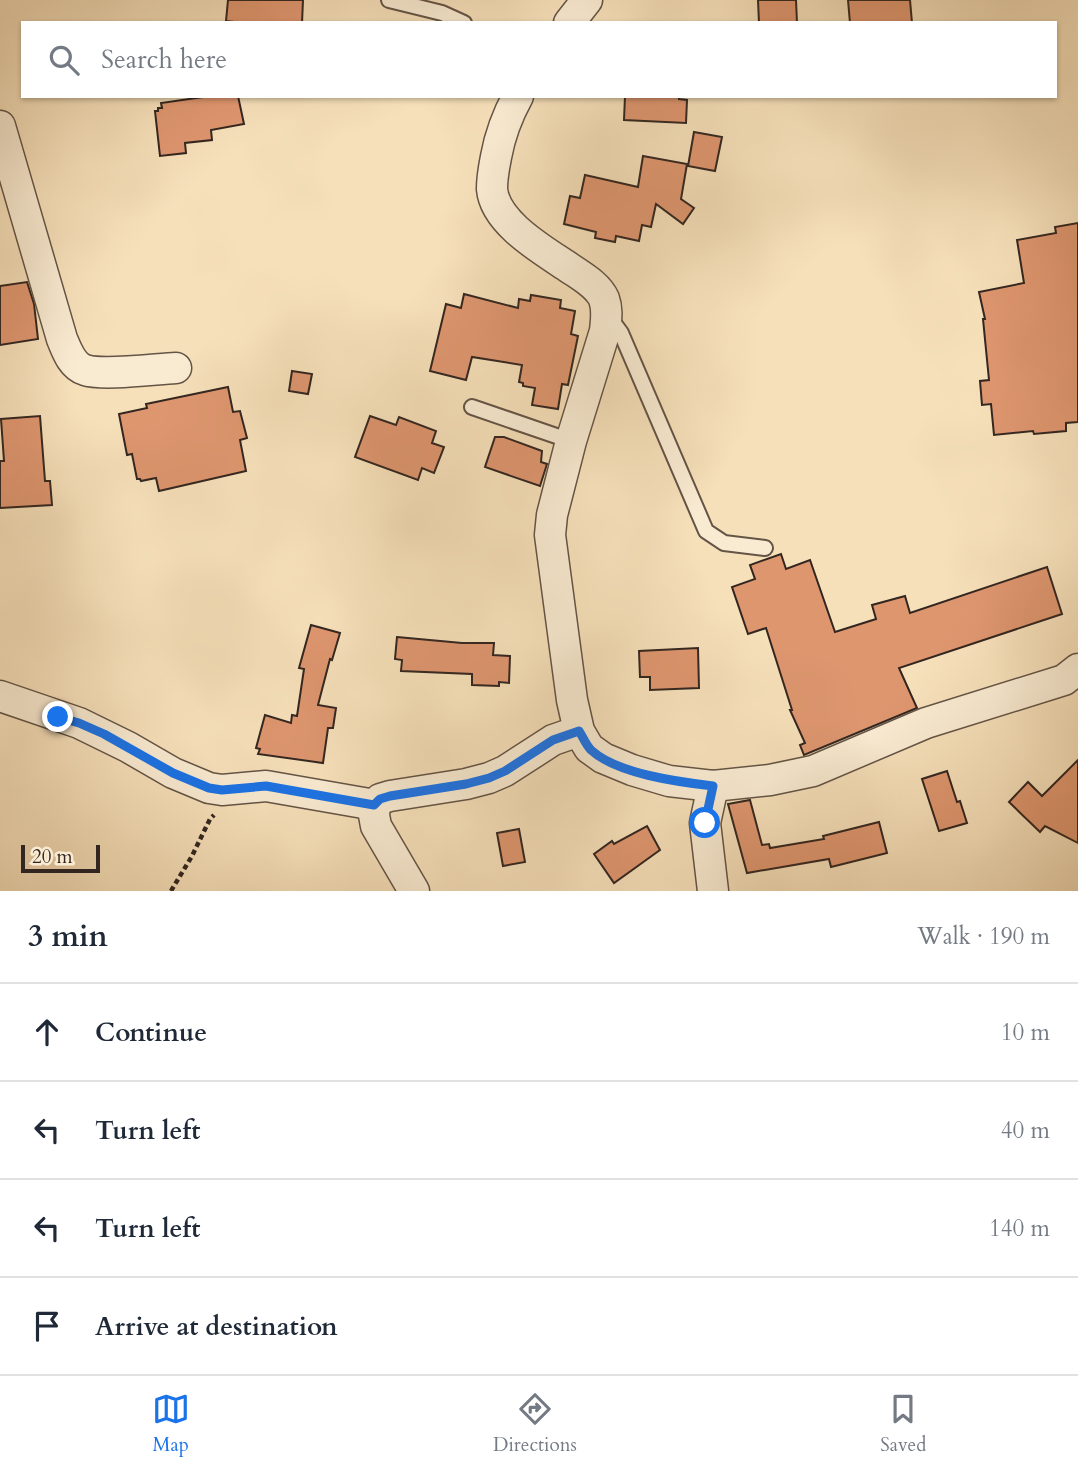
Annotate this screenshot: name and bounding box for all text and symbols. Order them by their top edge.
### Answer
search box [21,21,1057,98]
icon: search [45,41,83,79]
text: Search here [101,42,227,77]
route end [42,701,73,732]
route start [689,807,720,838]
scale bar [21,842,100,874]
text: 20 m [32,844,73,870]
text: 3 min [28,916,108,957]
text: Walk · 190 m [917,921,1050,952]
icon: ahead [28,1013,66,1051]
text: Continue [95,1015,207,1050]
text: 10 m [1001,1017,1050,1048]
icon: left [28,1111,66,1149]
text: Turn left [95,1113,200,1148]
text: 40 m [1001,1115,1050,1146]
icon: left [28,1209,66,1247]
text: Turn left [95,1211,200,1246]
text: 140 m [989,1213,1050,1244]
icon: arrive [28,1307,66,1345]
text: Arrive at destination [95,1309,338,1344]
tab: Map [152,1390,190,1458]
tab: Directions [493,1390,577,1458]
tab: Saved [880,1390,926,1458]

